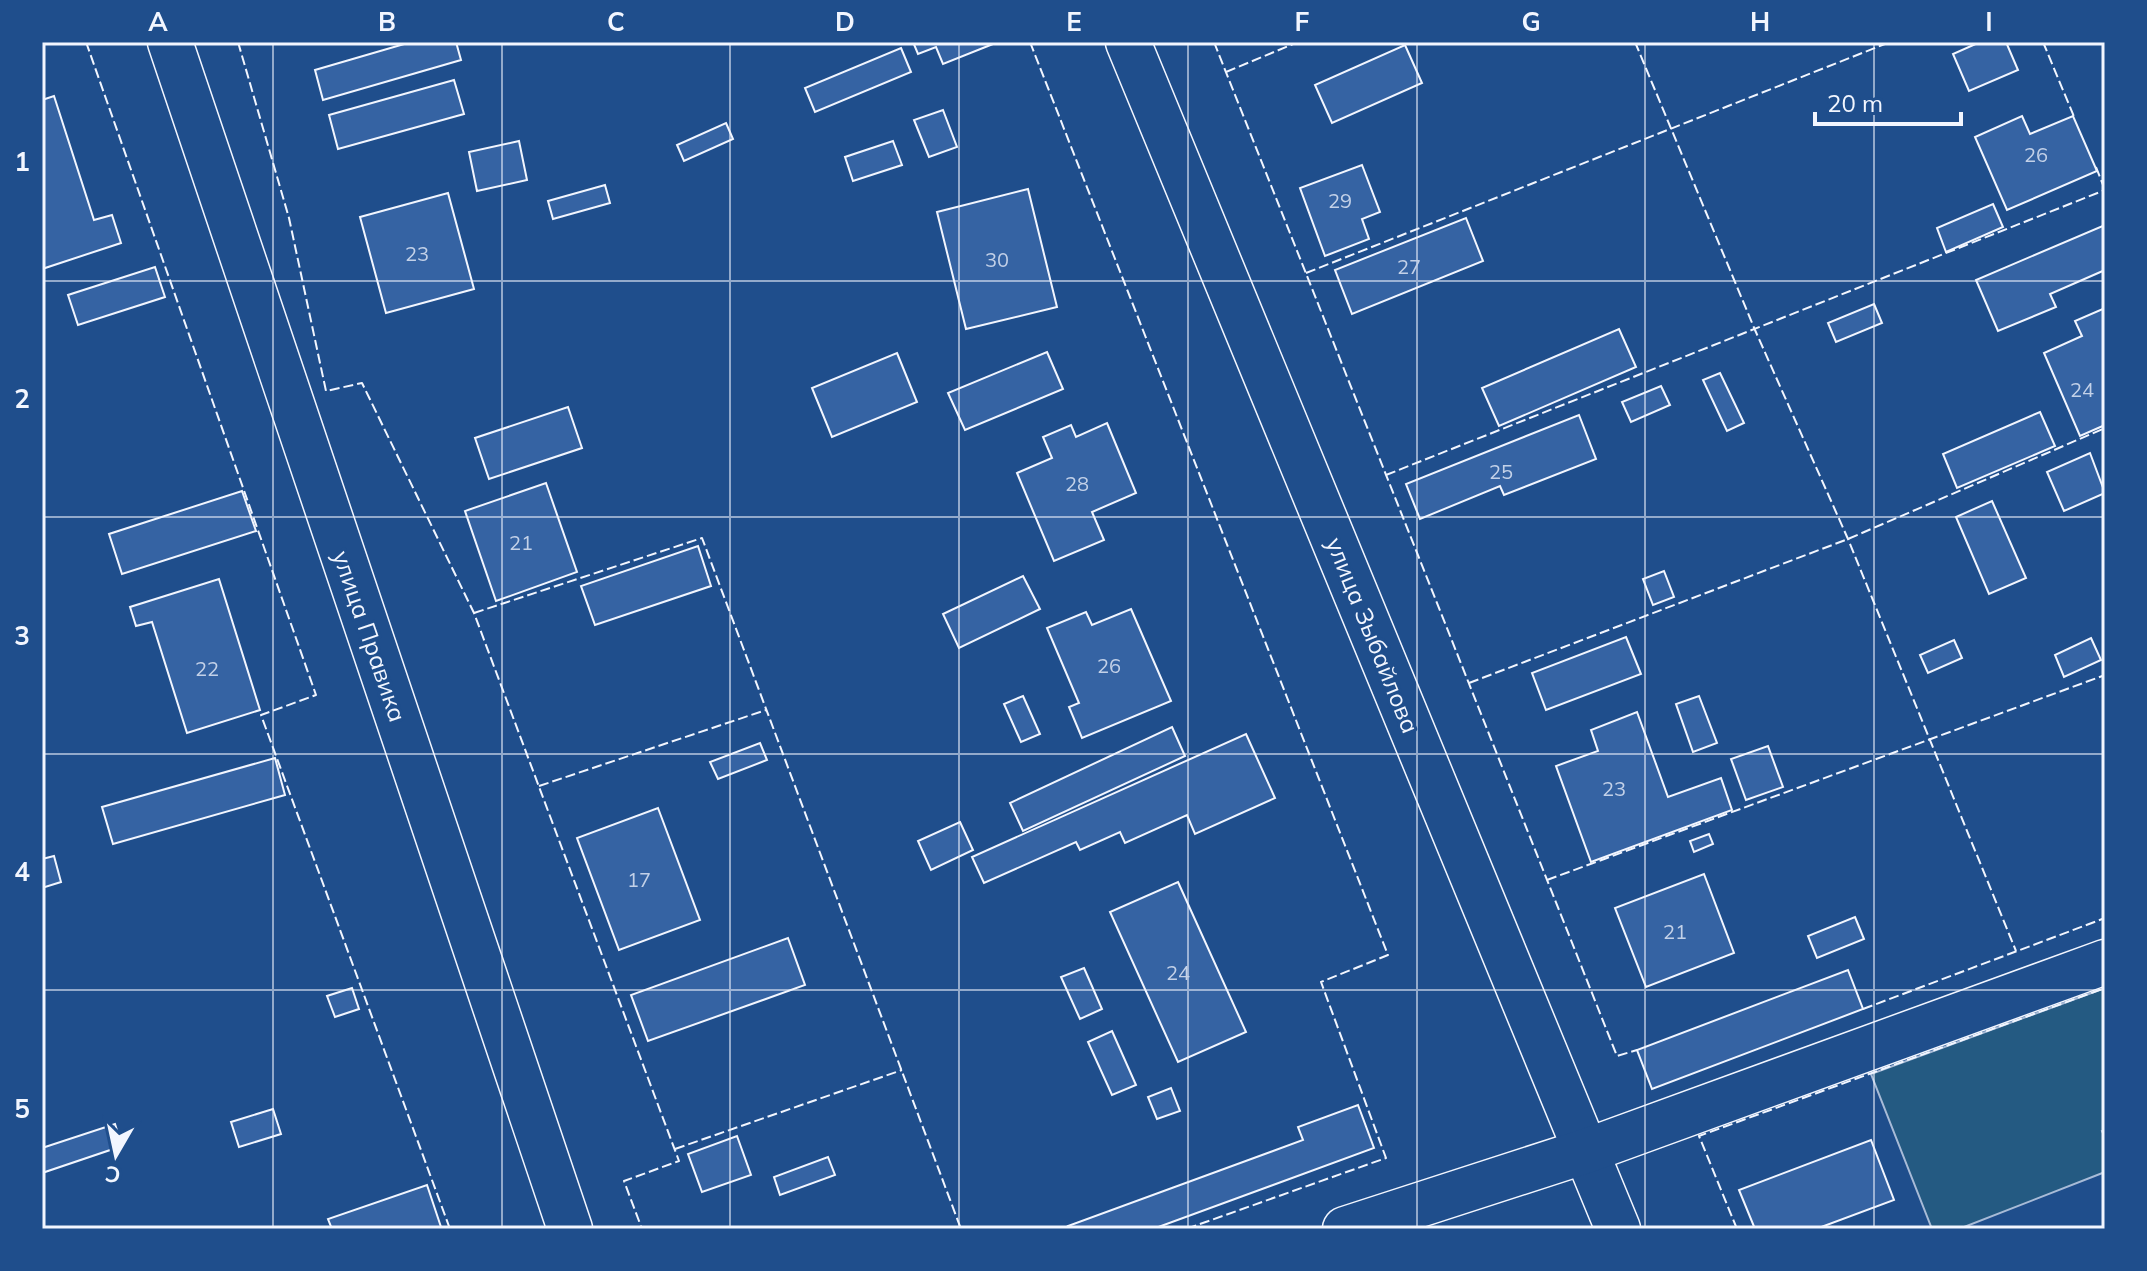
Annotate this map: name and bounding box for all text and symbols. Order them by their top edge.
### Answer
text: A [148,5,168,38]
text: B [378,5,396,38]
text: C [607,5,625,38]
text: D [835,5,855,38]
text: E [1066,5,1082,38]
text: F [1295,5,1310,38]
text: G [1521,5,1541,38]
text: H [1750,5,1770,38]
text: I [1985,5,1993,38]
scale bar [1815,76,1961,126]
text: 20 m [1827,88,1883,118]
house number: 26 [2024,142,2048,167]
text: 1 [14,145,30,178]
house number: 29 [1328,188,1352,213]
house number: 23 [405,241,429,266]
house number: 30 [985,247,1009,272]
house number: 27 [1397,254,1421,279]
house number: 24 [2070,377,2094,402]
text: 2 [14,382,30,415]
house number: 25 [1489,459,1513,484]
house number: 28 [1065,471,1089,496]
house number: 21 [509,530,533,555]
street label: улица Зыбайлова [1320,533,1426,737]
street label: улица Правика [327,546,413,726]
text: 3 [14,619,30,652]
house number: 26 [1097,653,1121,678]
house number: 22 [195,656,219,681]
house number: 23 [1602,776,1626,801]
text: 4 [14,855,30,888]
house number: 17 [627,867,651,892]
house number: 21 [1663,919,1687,944]
house number: 24 [1166,960,1190,985]
text: 5 [14,1092,30,1125]
north arrow [76,1115,156,1195]
text: С [103,1160,123,1190]

